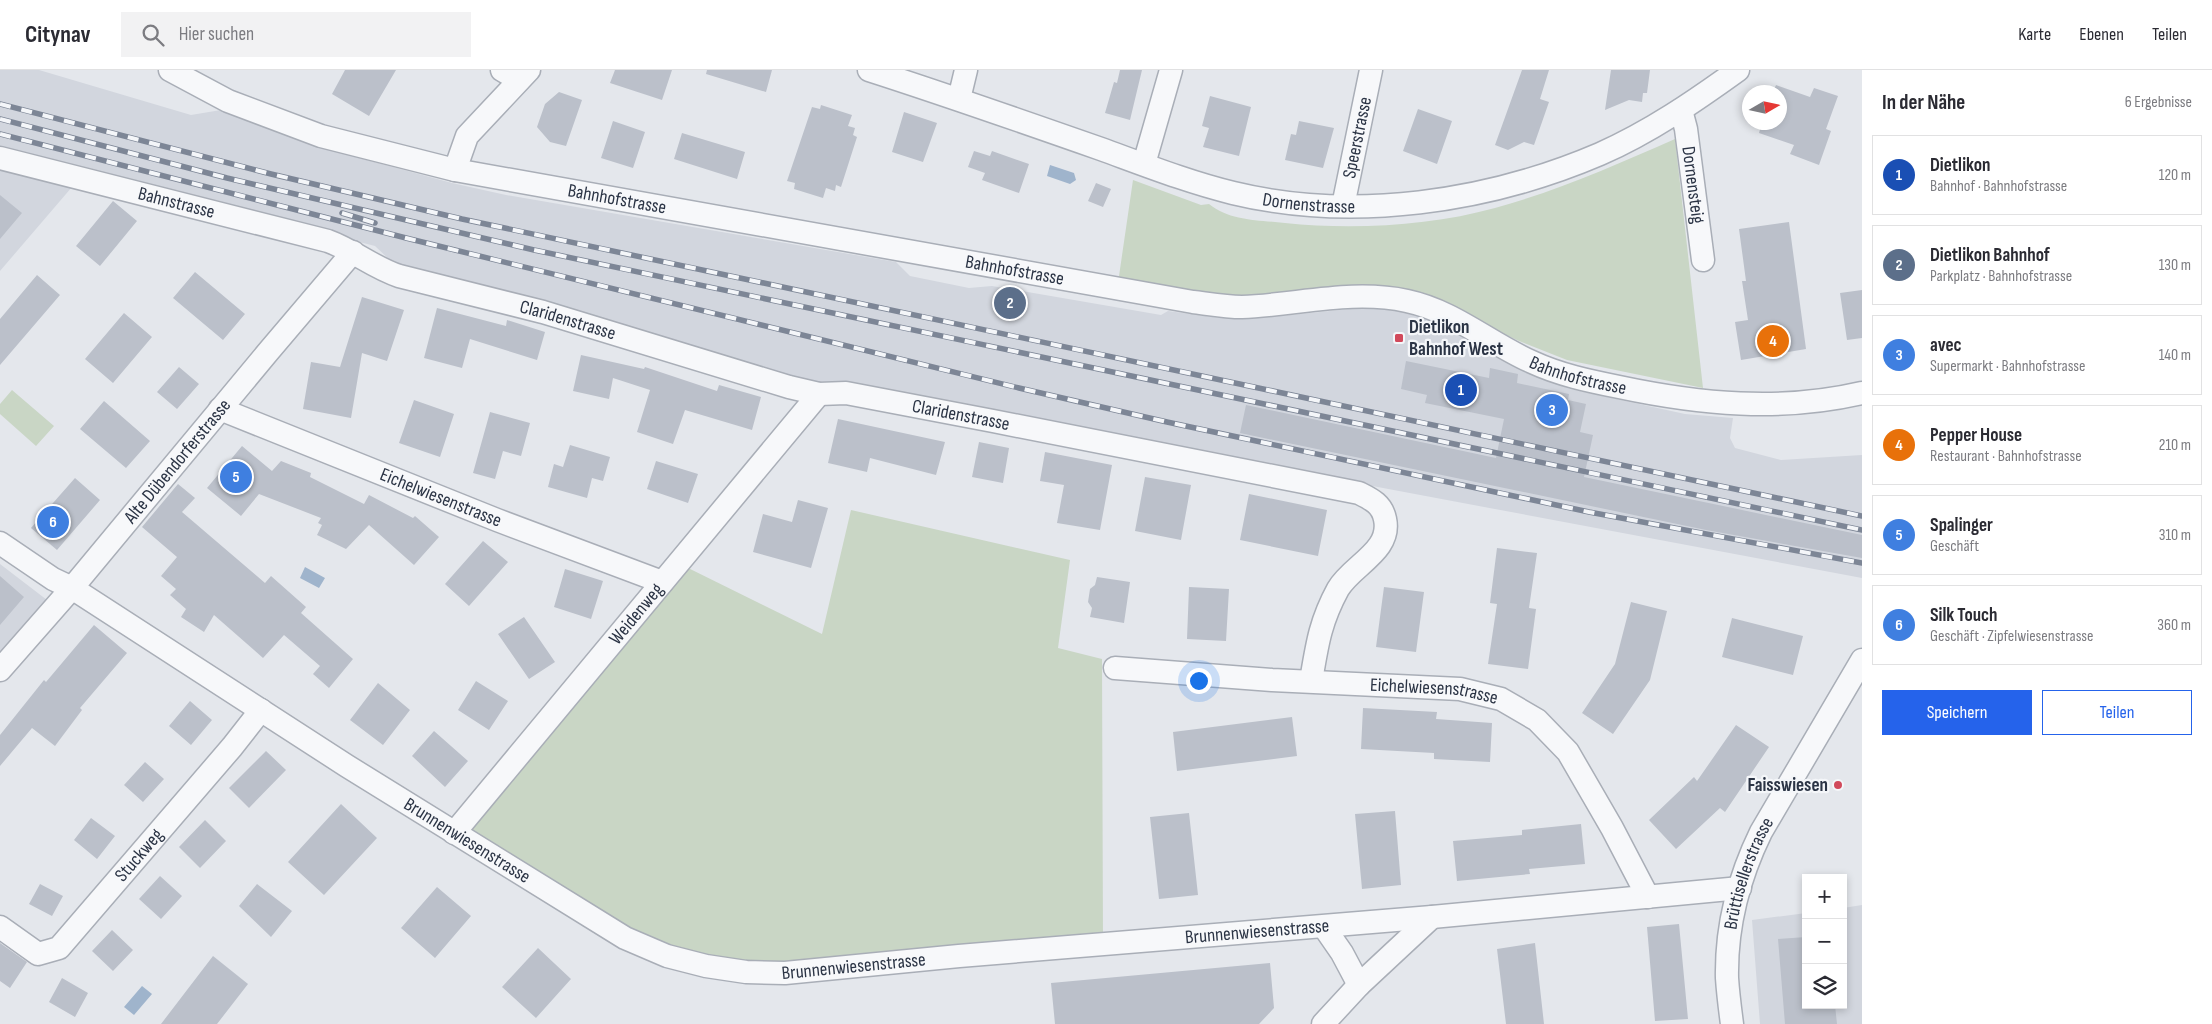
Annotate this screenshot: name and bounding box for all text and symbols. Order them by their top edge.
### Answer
search box [121,12,471,57]
text: Citynav [25,20,91,49]
icon: search [139,21,167,49]
text: Hier suchen [179,23,254,46]
text: Karte [2018,24,2051,45]
text: Ebenen [2079,24,2124,45]
text: Teilen [2152,24,2187,45]
north arrow [1742,85,1787,130]
text: In der Nähe [1882,90,1965,115]
text: 6 Ergebnisse [2125,93,2192,112]
street label: Speerstrasse [1338,95,1377,180]
street label: Dornensteig [1677,145,1710,225]
text: Dietlikon [1930,154,1990,177]
text: 1 [1896,166,1902,185]
text: 120 m [2159,166,2191,185]
text: Bahnhof · Bahnhofstrasse [1930,177,2067,196]
street label: Bahnhofstrasse [566,179,668,219]
street label: Bahnstrasse [136,182,217,223]
street label: Dornenstrasse [1261,188,1355,218]
text: Dietlikon Bahnhof [1930,244,2050,267]
street label: Bahnhofstrasse [964,250,1066,290]
text: 2 [1895,256,1903,275]
text: 130 m [2159,256,2191,275]
text: Parkplatz · Bahnhofstrasse [1930,267,2072,286]
pin: 2 [994,284,1026,322]
street label: Claridenstrasse [517,295,619,345]
place label: Dietlikon Bahnhof West [1409,316,1503,361]
pin: 4 [1757,322,1789,360]
marker: Dietlikon Bahnhof West [1393,332,1405,344]
text: avec [1930,334,1962,357]
text: 3 [1895,346,1903,365]
text: 140 m [2159,346,2191,365]
street label: Bahnhofstrasse [1526,351,1629,400]
text: Supermarkt · Bahnhofstrasse [1930,357,2085,376]
pin: 1 [1445,371,1477,409]
pin: 3 [1536,391,1568,429]
street label: Alte Dübendorferstrasse [118,394,236,529]
street label: Claridenstrasse [910,394,1012,436]
text: Pepper House [1930,424,2022,447]
text: 4 [1895,436,1903,455]
text: 210 m [2159,436,2191,455]
text: Restaurant · Bahnhofstrasse [1930,447,2082,466]
pin: 5 [220,458,252,496]
street label: Eichelwiesenstrasse [377,463,505,532]
pin: 6 [37,503,69,541]
text: Spalinger [1930,514,1993,537]
text: 5 [1895,526,1903,545]
text: 310 m [2159,526,2191,545]
text: Geschäft [1930,537,1979,556]
street label: Weidenweg [604,578,669,649]
text: Silk Touch [1930,604,1997,627]
text: 6 [1895,616,1903,635]
text: 360 m [2157,616,2191,635]
text: Geschäft · Zipfelwiesenstrasse [1930,627,2094,646]
your location [1186,668,1212,694]
street label: Eichelwiesenstrasse [1369,673,1500,709]
button: Speichern [1882,690,2032,735]
button: Teilen [2042,690,2192,735]
place label: Faisswiesen [1747,774,1828,797]
marker: Faisswiesen [1832,779,1844,791]
street label: Brunnenwiesenstrasse [400,793,535,888]
street label: Brüttisellerstrasse [1719,813,1779,931]
street label: Stuckweg [110,824,168,886]
map controls [1802,874,1847,1009]
button: + [1802,874,1847,919]
street label: Brunnenwiesenstrasse [1184,914,1330,949]
button: − [1802,919,1847,964]
street label: Brunnenwiesenstrasse [781,948,927,985]
button: layers [1802,964,1847,1009]

